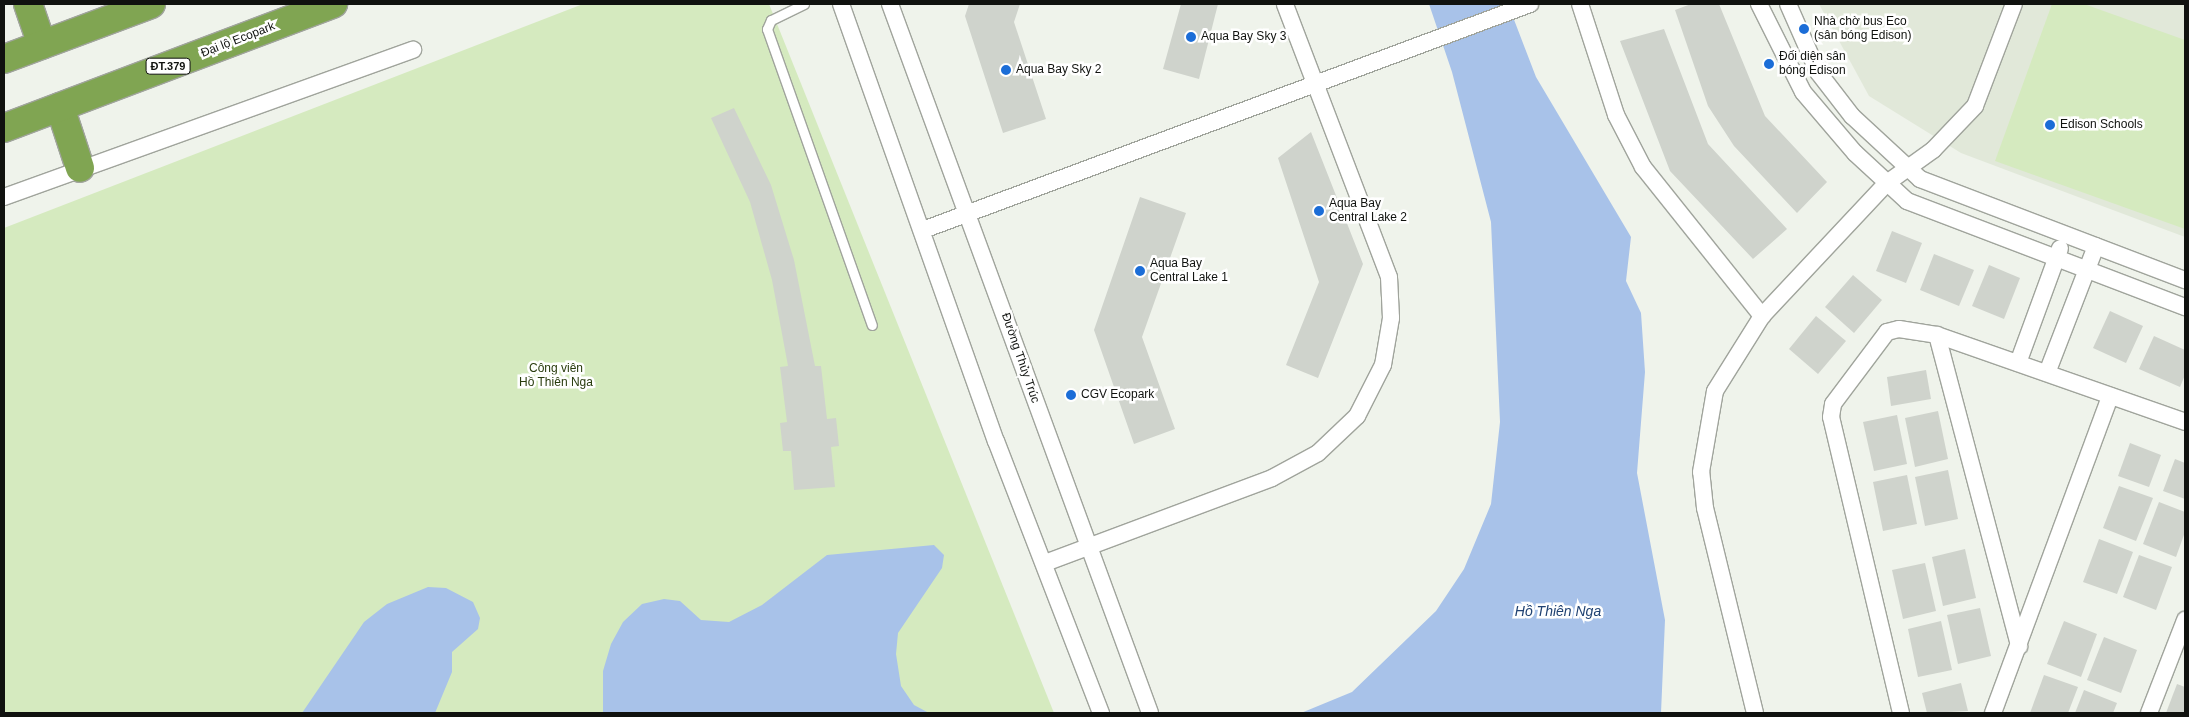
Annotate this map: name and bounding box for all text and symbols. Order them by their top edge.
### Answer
place label: Nhà chờ bus Eco (sân bóng Edison) [1814,15,1911,43]
street label: Đại lộ Ecopark [199,19,277,61]
marker: Nhà chờ bus Eco (sân bóng Edison) [1798,23,1810,35]
place label: Aqua Bay Sky 3 [1201,30,1286,44]
marker: Aqua Bay Sky 3 [1185,31,1197,43]
place label: Đối diện sân bóng Edison [1779,50,1846,78]
road number: ĐT.379 [146,58,190,74]
marker: Đối diện sân bóng Edison [1763,58,1775,70]
place label: Aqua Bay Sky 2 [1016,63,1101,77]
marker: Aqua Bay Sky 2 [1000,64,1012,76]
place label: Edison Schools [2060,118,2143,132]
marker: Edison Schools [2044,119,2056,131]
place label: Aqua Bay Central Lake 2 [1329,197,1407,225]
marker: Aqua Bay Central Lake 2 [1313,205,1325,217]
place label: Aqua Bay Central Lake 1 [1150,257,1228,285]
marker: Aqua Bay Central Lake 1 [1134,265,1146,277]
street label: Đường Thủy Trúc [998,311,1042,405]
park label: Công viên Hồ Thiên Nga [519,362,593,390]
place label: CGV Ecopark [1081,388,1154,402]
marker: CGV Ecopark [1065,389,1077,401]
water label: Hồ Thiên Nga [1515,603,1601,619]

